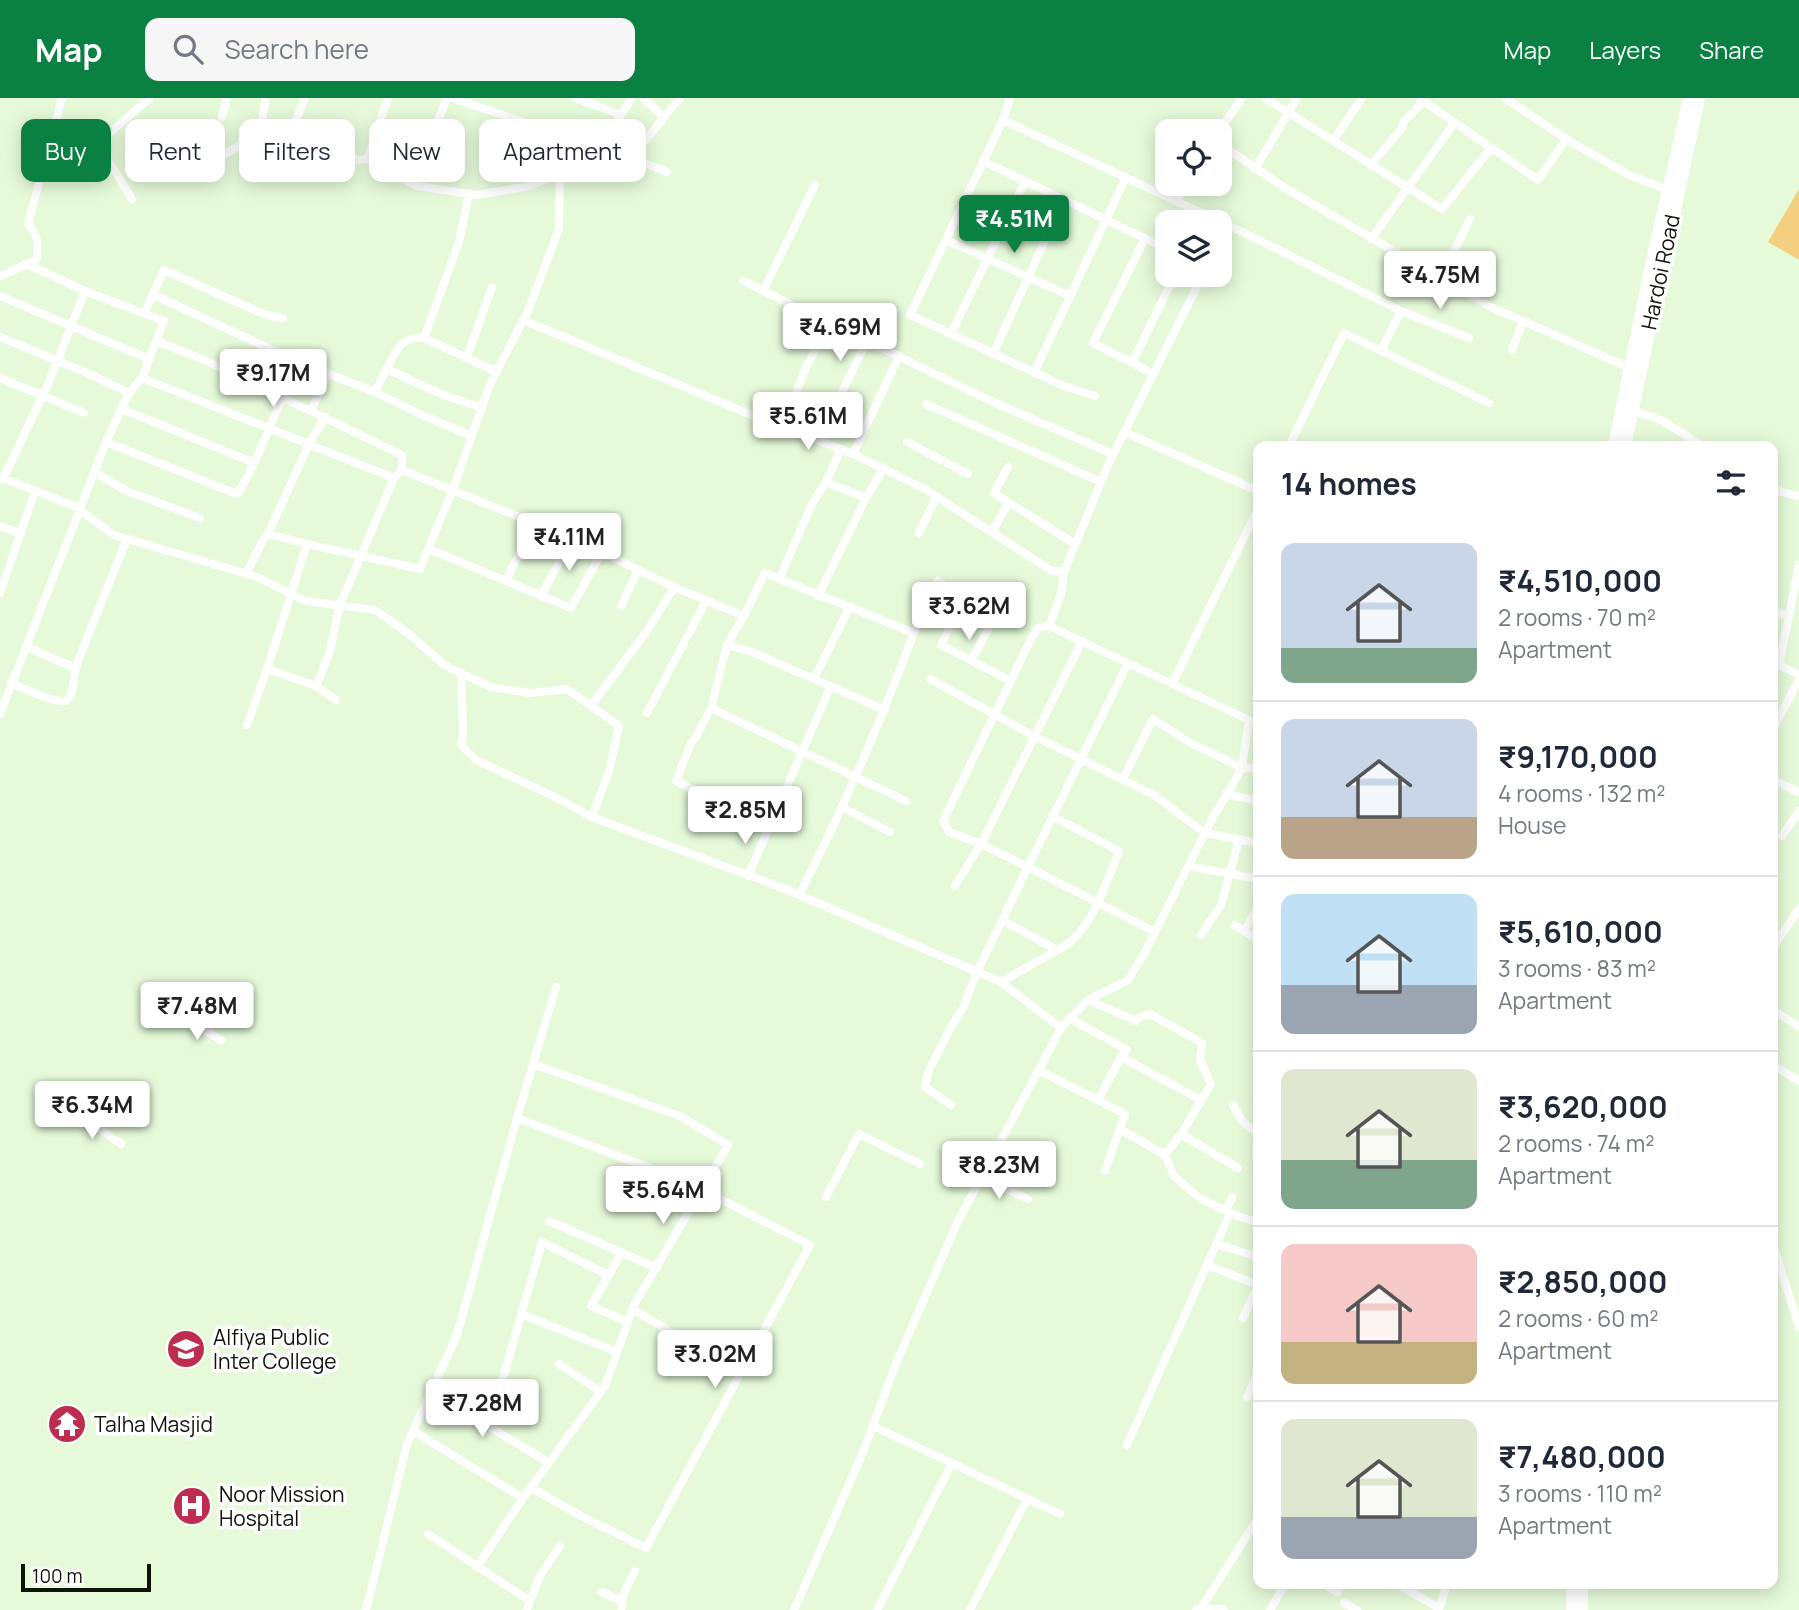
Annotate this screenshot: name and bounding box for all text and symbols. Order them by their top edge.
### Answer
search box [145,18,635,81]
text: Map [35,27,103,72]
icon: search [169,30,207,68]
text: Search here [225,31,369,67]
text: Map [1504,33,1551,66]
text: Layers [1589,33,1661,66]
text: Share [1699,33,1764,66]
chip: Buy [21,119,111,182]
chip: Rent [125,119,225,182]
chip: Filters [239,119,355,182]
chip: New [369,119,465,182]
chip: Apartment [479,119,646,182]
map controls [1155,119,1232,287]
button: locate [1155,119,1232,196]
pin: ₹4.51M [957,195,1071,255]
text: ₹4.51M [975,202,1053,234]
button: layers [1155,210,1232,287]
street label: Hardoi Road [1634,212,1686,332]
pin: ₹4.75M [1383,252,1497,311]
text: ₹4.75M [1400,258,1480,290]
pin: ₹4.69M [783,303,897,363]
text: ₹4.69M [799,310,881,342]
pin: ₹9.17M [216,350,330,409]
text: ₹9.17M [236,356,310,388]
pin: ₹5.61M [751,392,865,452]
text: ₹5.61M [769,399,847,431]
text: 14 homes [1281,463,1417,504]
icon: filters [1712,464,1750,502]
pin: ₹4.11M [512,514,626,573]
text: ₹4.11M [533,520,605,552]
text: ₹4,510,000 [1498,560,1662,601]
icon: home [1337,571,1421,655]
pin: ₹3.62M [912,582,1026,642]
text: ₹3.62M [928,589,1010,621]
text: 2 rooms · 70 m² [1498,601,1656,633]
text: Apartment [1498,633,1612,665]
text: ₹9,170,000 [1498,736,1658,777]
icon: home [1337,747,1421,831]
text: 4 rooms · 132 m² [1498,777,1666,809]
pin: ₹2.85M [688,786,802,846]
text: ₹2.85M [704,793,786,825]
text: House [1498,809,1567,841]
text: ₹5,610,000 [1498,911,1663,952]
icon: home [1337,922,1421,1006]
text: 3 rooms · 83 m² [1498,952,1656,984]
pin: ₹7.48M [140,982,254,1042]
text: Apartment [1498,984,1612,1016]
text: ₹7.48M [157,989,237,1021]
pin: ₹6.34M [35,1082,149,1141]
text: ₹3,620,000 [1498,1086,1668,1127]
text: ₹6.34M [51,1088,133,1120]
icon: home [1337,1097,1421,1181]
text: 2 rooms · 74 m² [1498,1127,1654,1159]
pin: ₹8.23M [942,1142,1056,1201]
text: ₹8.23M [958,1148,1040,1180]
text: Apartment [1498,1159,1612,1191]
pin: ₹5.64M [606,1166,720,1226]
text: ₹5.64M [622,1173,704,1205]
text: ₹2,850,000 [1498,1261,1668,1302]
icon: home [1337,1272,1421,1356]
text: 2 rooms · 60 m² [1498,1302,1659,1334]
place label: Alfiya Public Inter College [213,1323,337,1375]
school or university icon: Alfiya Public Inter College [165,1328,207,1370]
pin: ₹3.02M [658,1330,772,1390]
text: Apartment [1498,1334,1612,1366]
text: ₹3.02M [673,1337,757,1369]
pin: ₹7.28M [425,1380,539,1439]
text: ₹7.28M [442,1386,522,1418]
temple icon: Talha Masjid [46,1403,88,1445]
place label: Talha Masjid [94,1410,213,1438]
text: ₹7,480,000 [1498,1436,1666,1477]
icon: home [1337,1447,1421,1531]
text: 3 rooms · 110 m² [1498,1477,1662,1509]
place label: Noor Mission Hospital [219,1480,344,1532]
hospital icon: Noor Mission Hospital [171,1485,213,1527]
text: Apartment [1498,1509,1612,1541]
scale bar [21,1561,150,1593]
text: 100 m [32,1563,83,1589]

